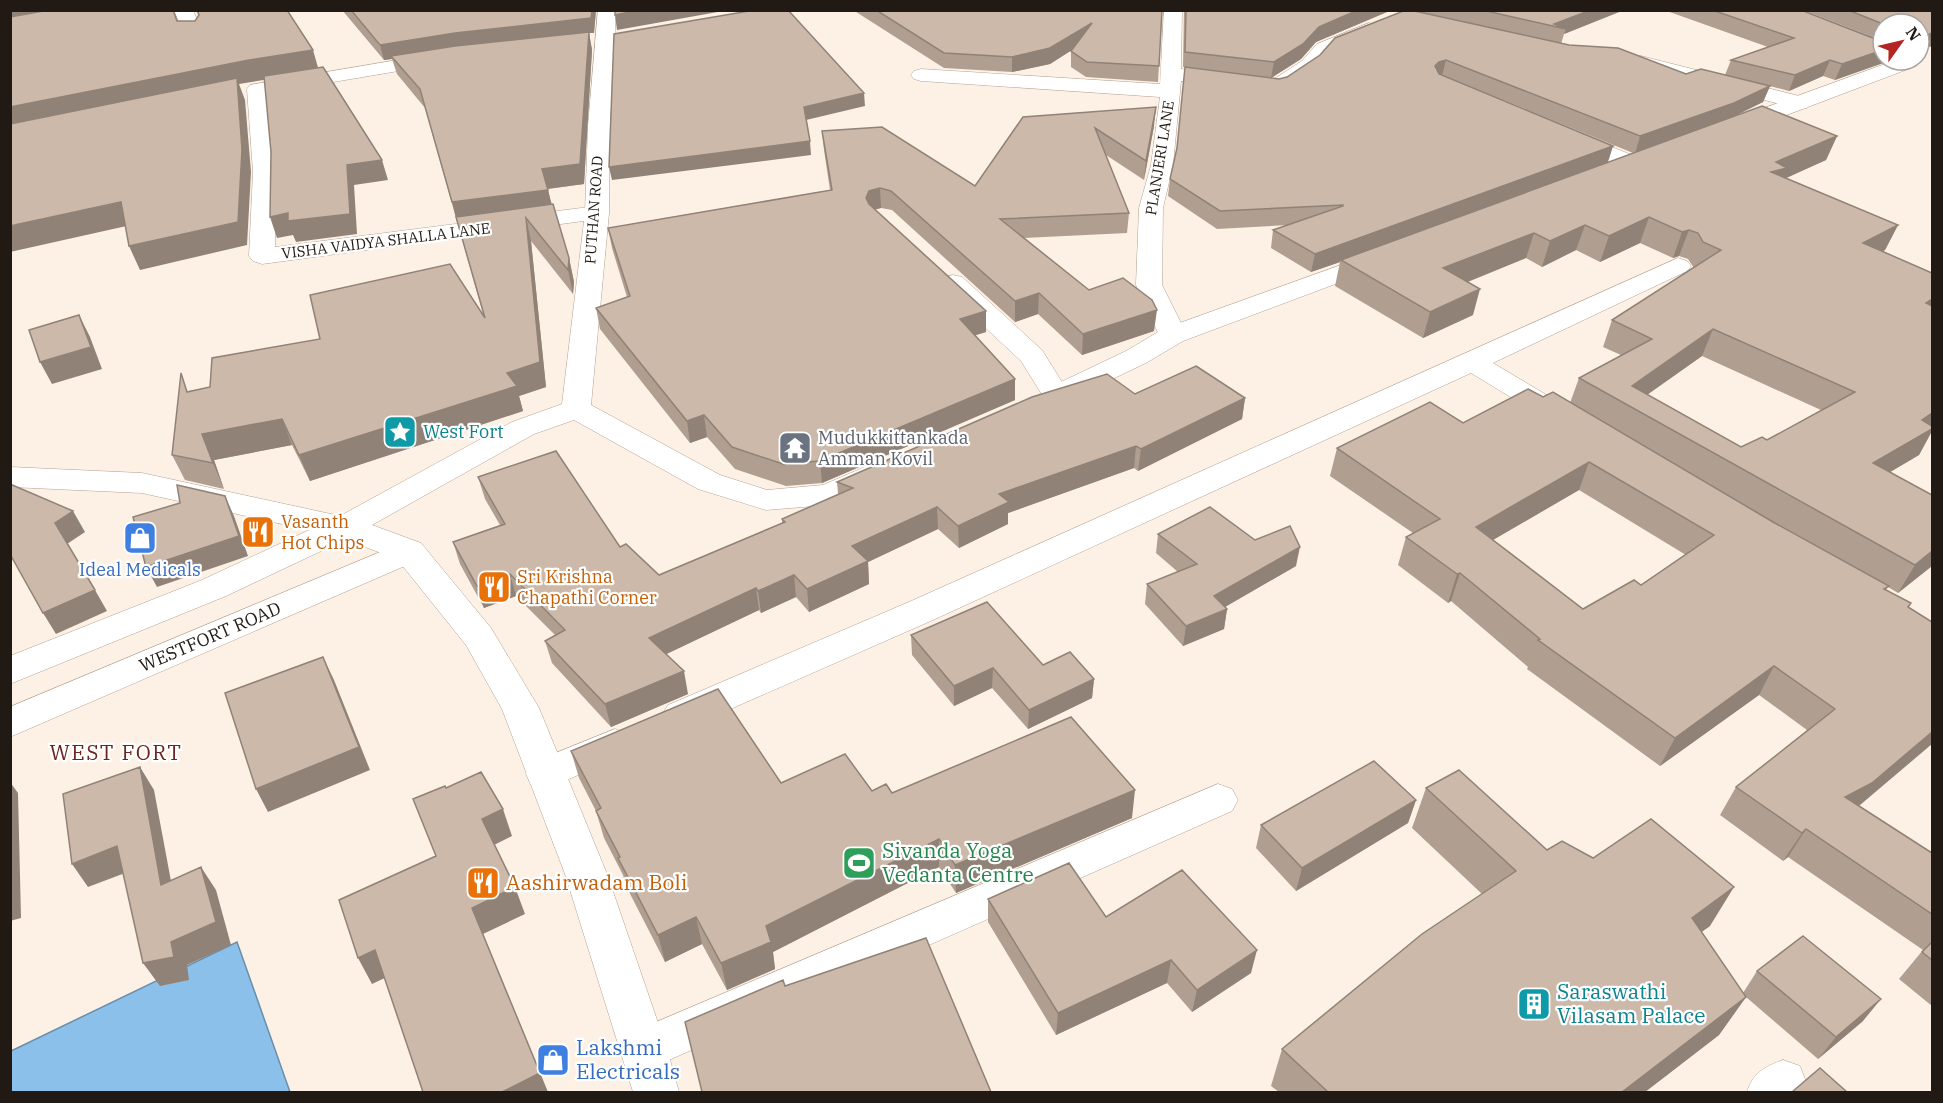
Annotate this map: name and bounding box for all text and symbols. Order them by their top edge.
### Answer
north arrow [1871,12,1931,72]
text: N [1902,23,1925,44]
street label: PLANJERI LANE [1141,99,1178,217]
street label: PUTHAN ROAD [580,155,607,265]
street label: VISHA VAIDYA SHALLA LANE [281,218,491,263]
place icon: West Fort [382,414,418,450]
place label: West Fort [423,420,504,443]
place label: Mudukkittankada Amman Kovil [818,426,969,470]
temple icon: Mudukkittankada Amman Kovil [777,430,813,466]
place label: Vasanth Hot Chips [281,510,364,554]
restaurant icon: Vasanth Hot Chips [240,514,276,550]
shop icon: Ideal Medicals [122,520,158,556]
place label: Ideal Medicals [79,558,201,581]
place label: Sri Krishna Chapathi Corner [517,565,657,609]
restaurant icon: Sri Krishna Chapathi Corner [476,569,512,605]
street label: WESTFORT ROAD [135,596,284,677]
district label: WEST FORT [49,738,183,766]
place label: Sivanda Yoga Vedanta Centre [882,836,1034,888]
sports icon: Sivanda Yoga Vedanta Centre [841,845,877,881]
restaurant icon: Aashirwadam Boli [465,865,501,901]
place label: Aashirwadam Boli [506,868,687,896]
place label: Saraswathi Vilasam Palace [1557,977,1705,1029]
building icon: Saraswathi Vilasam Palace [1516,986,1552,1022]
place label: Lakshmi Electricals [576,1033,680,1085]
shop icon: Lakshmi Electricals [535,1042,571,1078]

